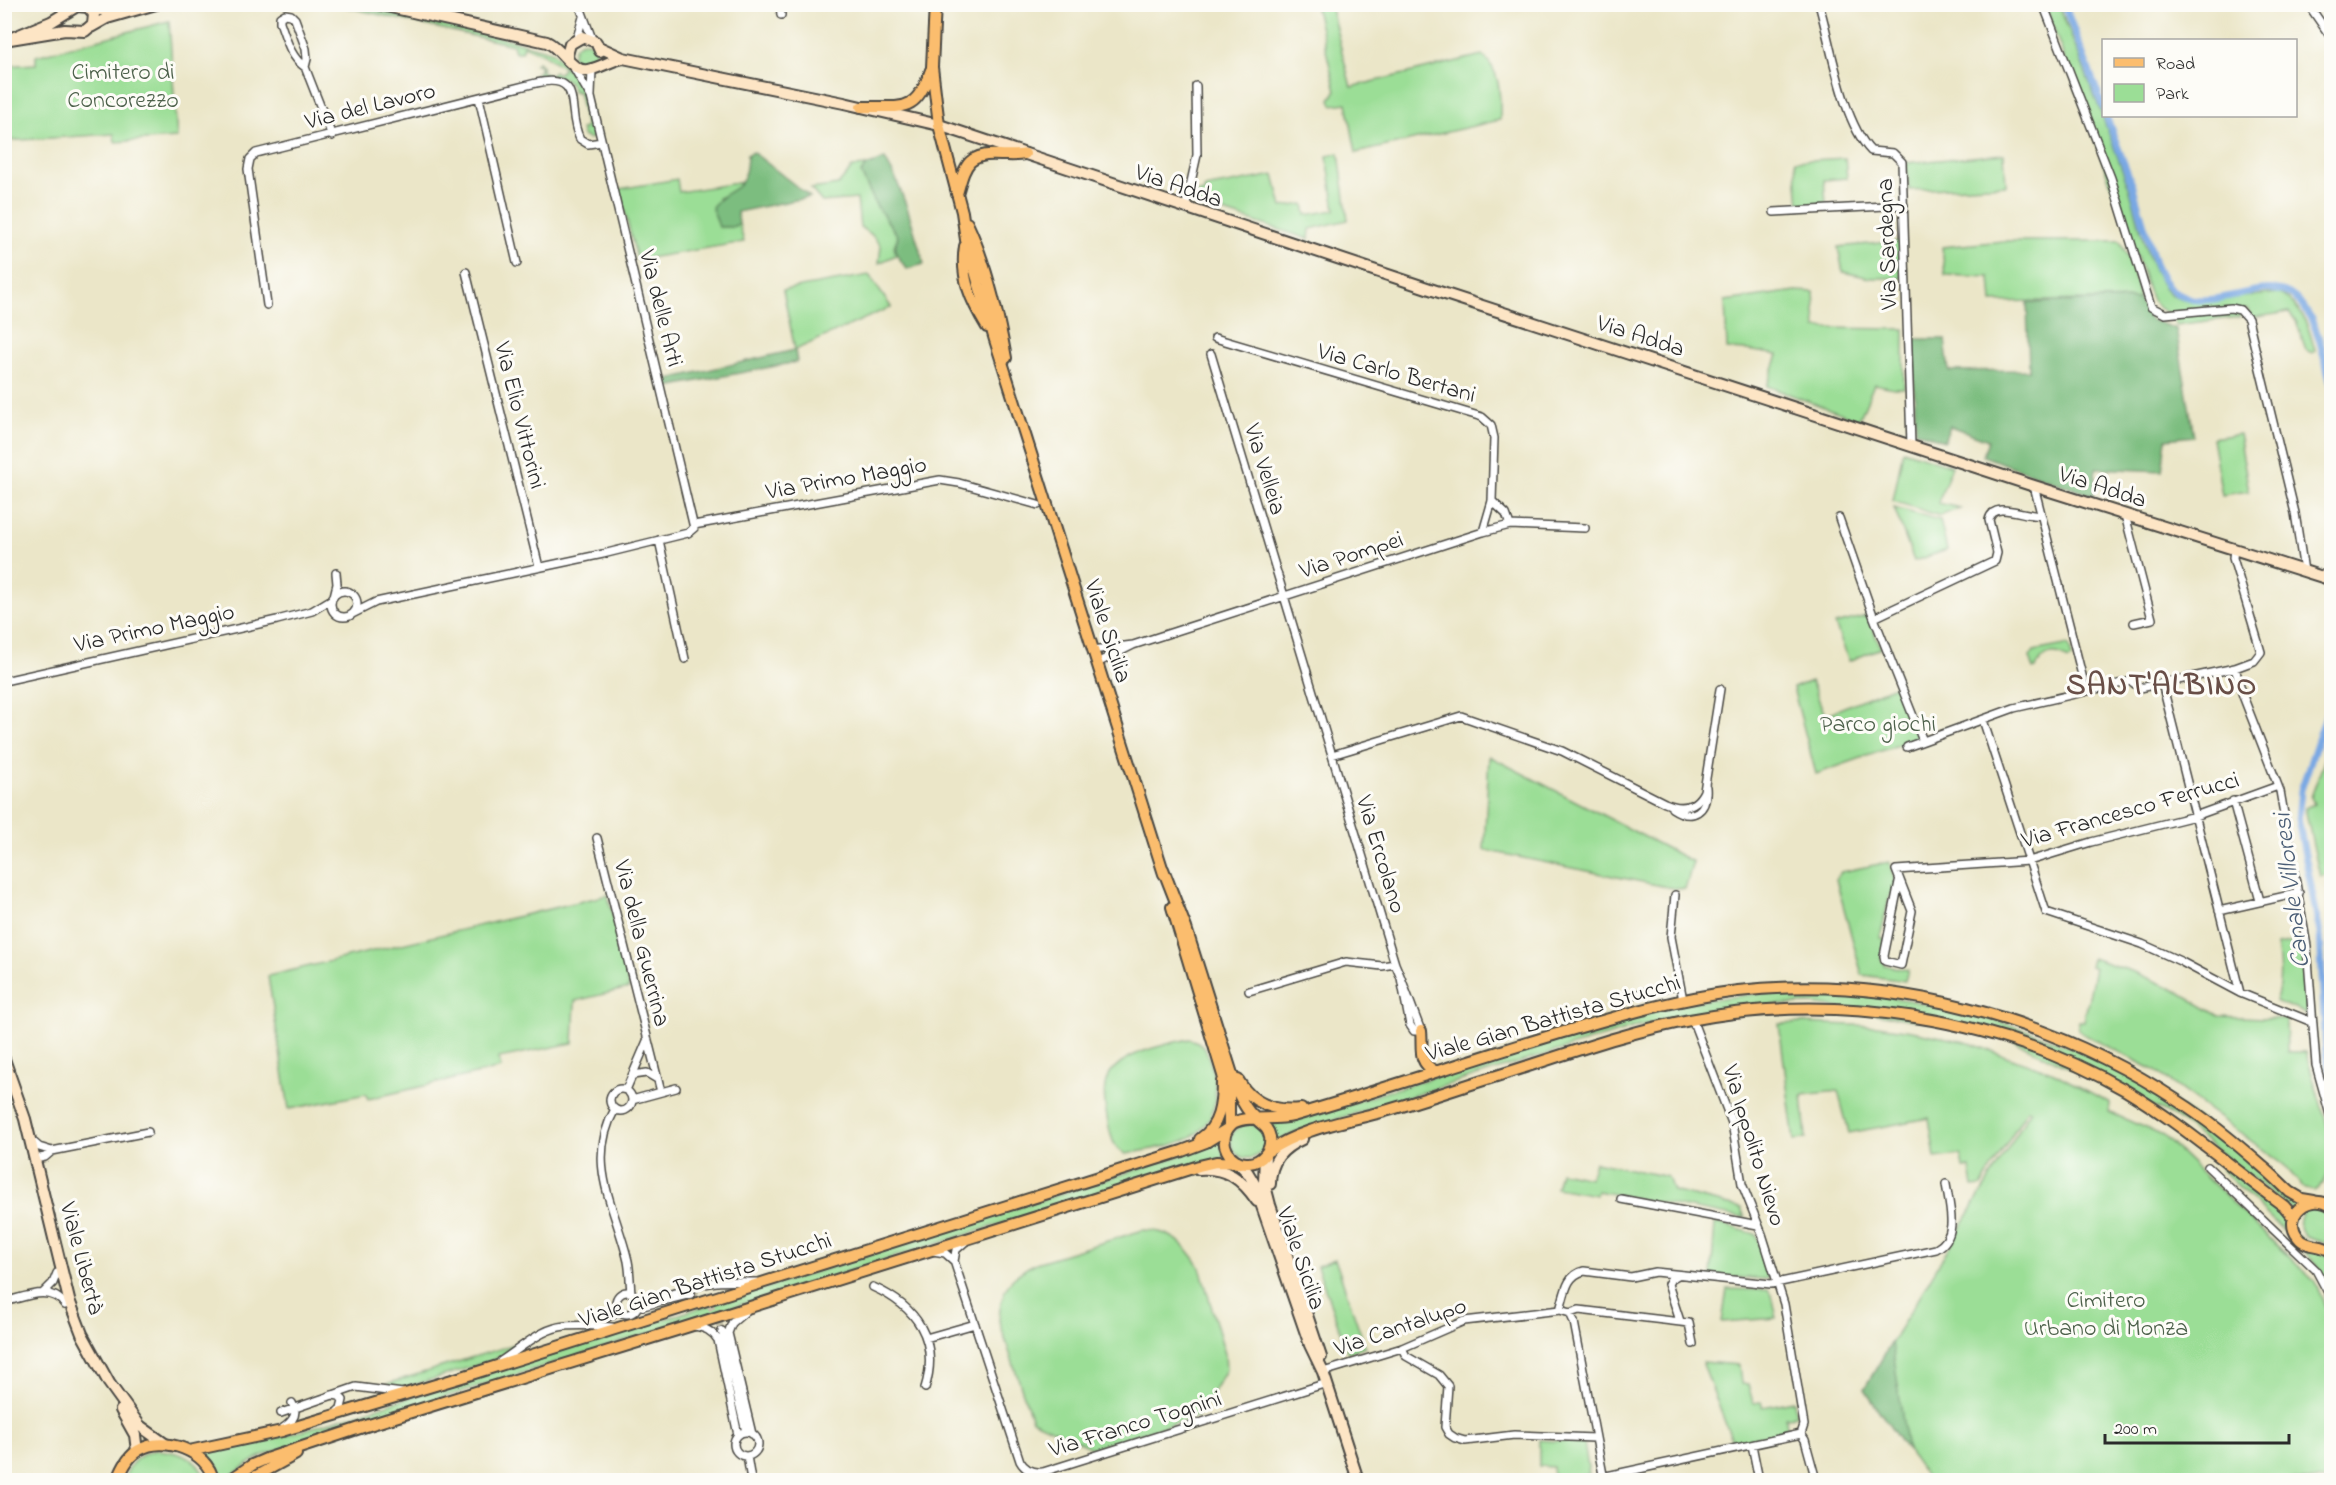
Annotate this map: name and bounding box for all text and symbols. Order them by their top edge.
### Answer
legend [2102,39,2297,117]
text: Road [2156,52,2195,78]
park label: Cimitero di Concorezzo [67,56,179,119]
street label: Via del Lavoro [301,74,440,141]
text: Park [2156,82,2189,108]
street label: Via Adda [1129,156,1227,219]
street label: Via Sardegna [1869,178,1908,311]
street label: Via delle Arti [628,245,691,371]
street label: Via Adda [1591,306,1689,368]
street label: Via Carlo Bertani [1312,335,1480,414]
street label: Via Elio Vittorini [483,337,554,493]
street label: Via Velleia [1233,419,1294,520]
street label: Via Primo Maggio [762,448,930,511]
street label: Via Adda [2053,457,2151,519]
street label: Via Pompei [1294,523,1408,590]
street label: Viale Sicilia [1073,575,1140,688]
street label: Via Primo Maggio [70,595,238,664]
district label: SANT'ALBINO [2066,665,2258,709]
park label: Parco giochi [1820,708,1936,743]
street label: Via Francesco Ferrucci [2017,764,2244,859]
street label: Via Ercolano [1345,791,1414,918]
water label: Canale Villoresi [2264,809,2321,970]
street label: Via della Guerrina [603,856,678,1031]
street label: Viale Gian Battista Stucchi [1421,966,1685,1073]
street label: Via Ippolito Nievo [1711,1060,1794,1231]
street label: Viale Libertà [49,1198,112,1319]
street label: Viale Sicilia [1265,1202,1334,1315]
street label: Viale Gian Battista Stucchi [574,1224,837,1339]
park label: Cimitero Urbano di Monza [2024,1284,2188,1347]
street label: Via Cantalupo [1329,1289,1472,1368]
street label: Via Franco Tognini [1044,1382,1227,1469]
scale bar [2105,1407,2290,1445]
text: 200 m [2114,1417,2157,1443]

